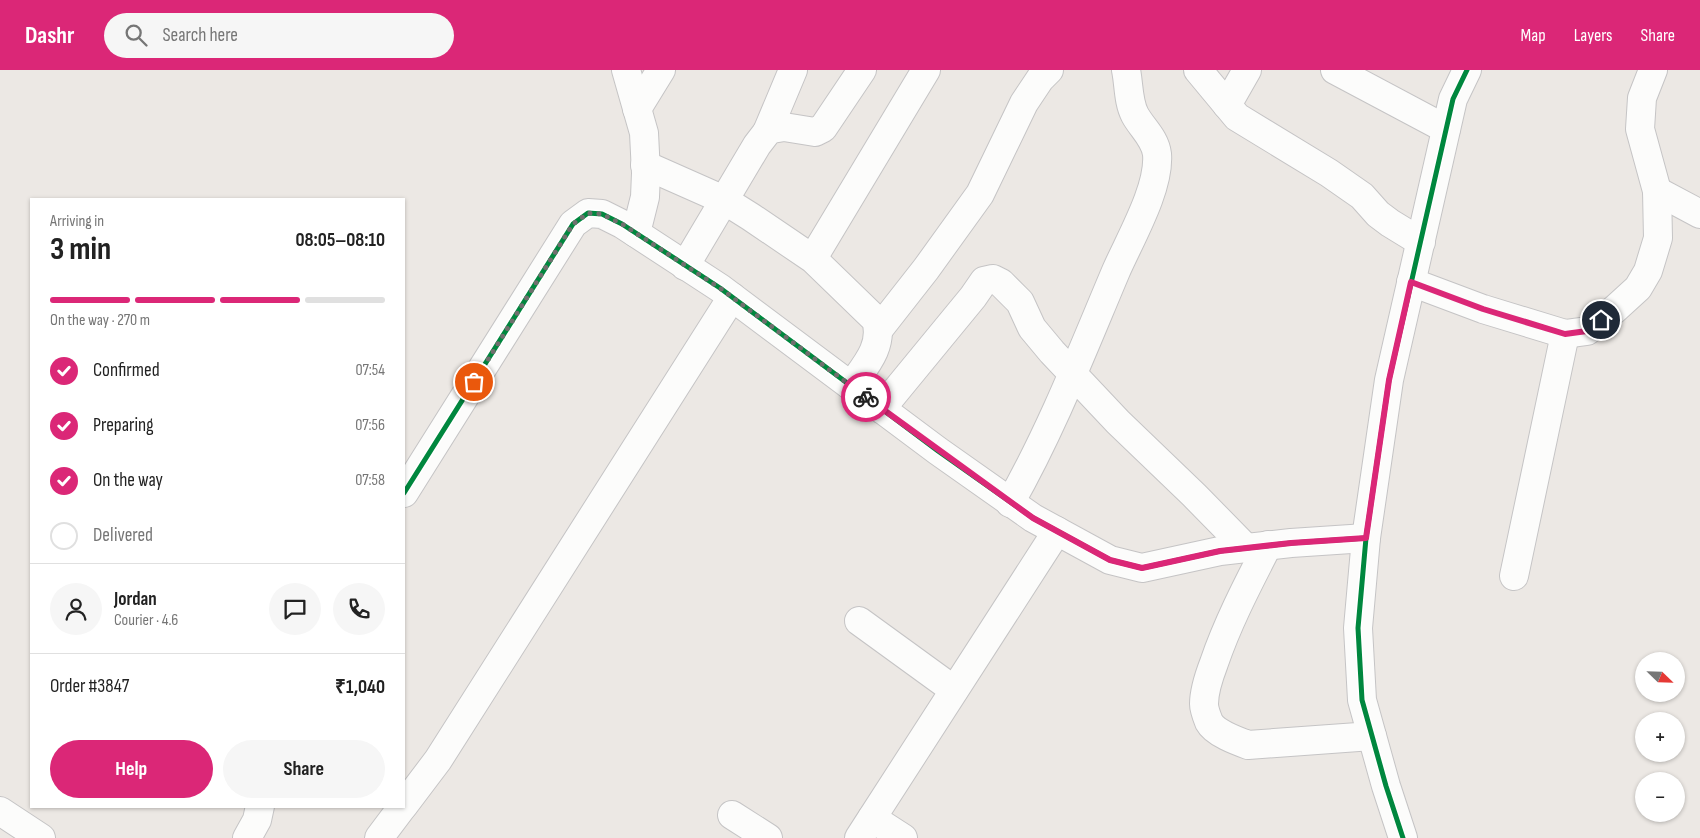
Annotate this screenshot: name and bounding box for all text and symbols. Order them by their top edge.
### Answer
search box [104,13,454,58]
text: Dashr [25,21,74,50]
icon: search [122,21,150,49]
text: Search here [162,24,238,47]
text: Map [1521,25,1546,46]
text: Layers [1574,25,1613,46]
text: Share [1641,25,1675,46]
text: Arriving in [50,212,104,231]
text: 08:05–08:10 [296,229,385,252]
text: 3 min [50,230,111,269]
pin [1580,299,1622,341]
icon: home [1587,306,1615,334]
text: On the way · 270 m [50,311,150,330]
icon: check [50,357,78,385]
text: Confirmed [93,359,160,382]
text: 07:54 [355,361,385,380]
pin [453,361,495,403]
icon: bag [460,368,488,396]
courier [841,372,891,422]
icon: bike [852,383,880,411]
icon: check [50,412,78,440]
text: Preparing [93,414,154,437]
text: 07:56 [355,416,385,435]
icon: check [50,467,78,495]
text: On the way [93,469,163,492]
text: 07:58 [355,471,385,490]
text: Delivered [93,524,153,547]
button: person [50,583,102,635]
button: chat [269,583,321,635]
button: phone [333,583,385,635]
text: Jordan [114,588,157,611]
text: Courier · 4.6 [114,611,178,630]
north arrow [1635,652,1685,702]
map controls [1635,652,1685,822]
text: Order #3847 [50,675,129,698]
text: ₹1,040 [335,676,385,699]
button: + [1635,712,1685,762]
button: Help [50,740,213,798]
button: Share [223,740,385,798]
button: − [1635,772,1685,822]

